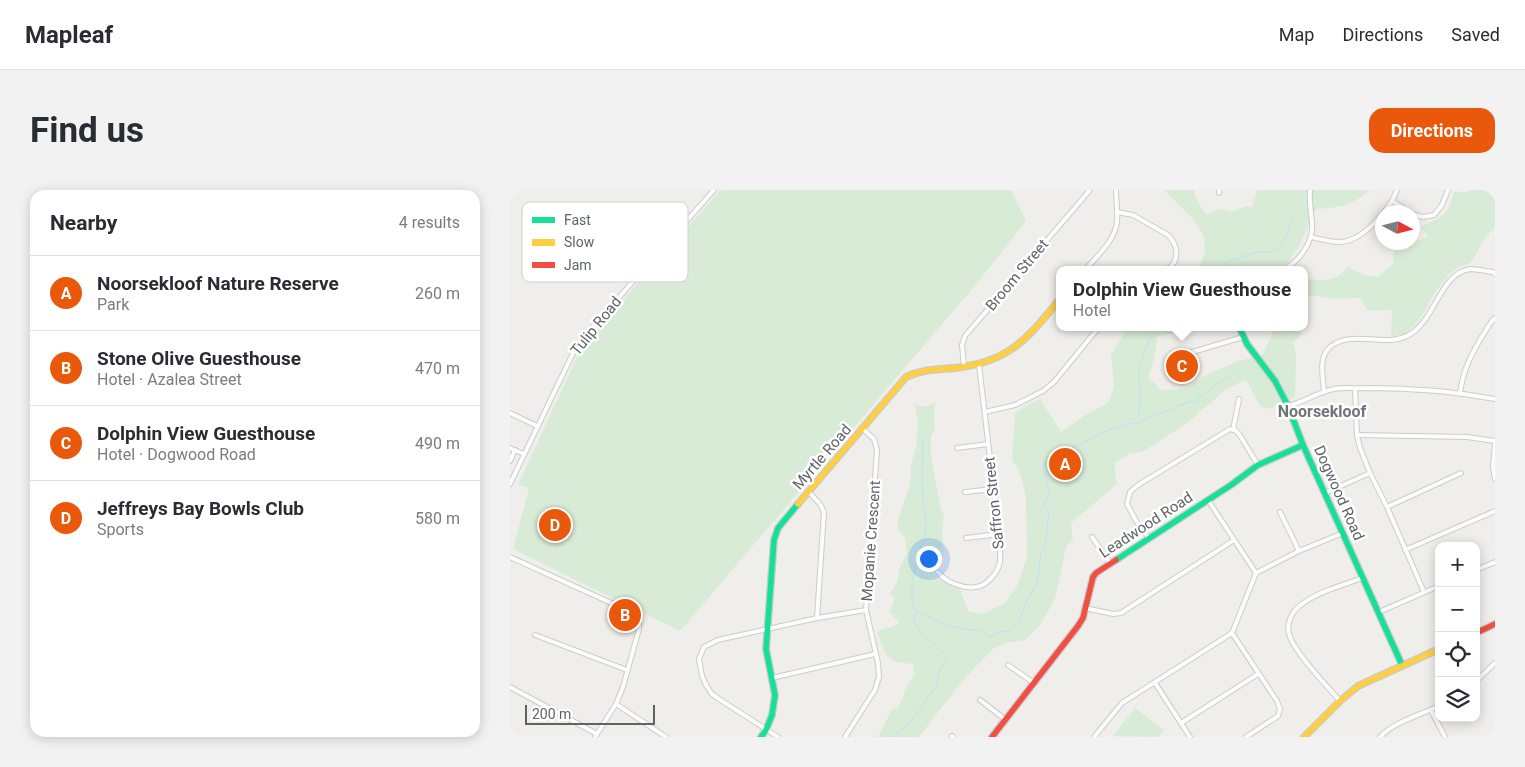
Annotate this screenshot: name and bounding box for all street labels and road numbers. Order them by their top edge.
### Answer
street label: Broom Street [982,236,1052,314]
street label: Tulip Road [567,293,625,359]
street label: Myrtle Road [789,421,855,493]
street label: Dogwood Road [1310,443,1368,543]
street label: Saffron Street [980,456,1008,550]
street label: Mopanie Crescent [858,480,884,602]
street label: Leadwood Road [1096,488,1196,562]

